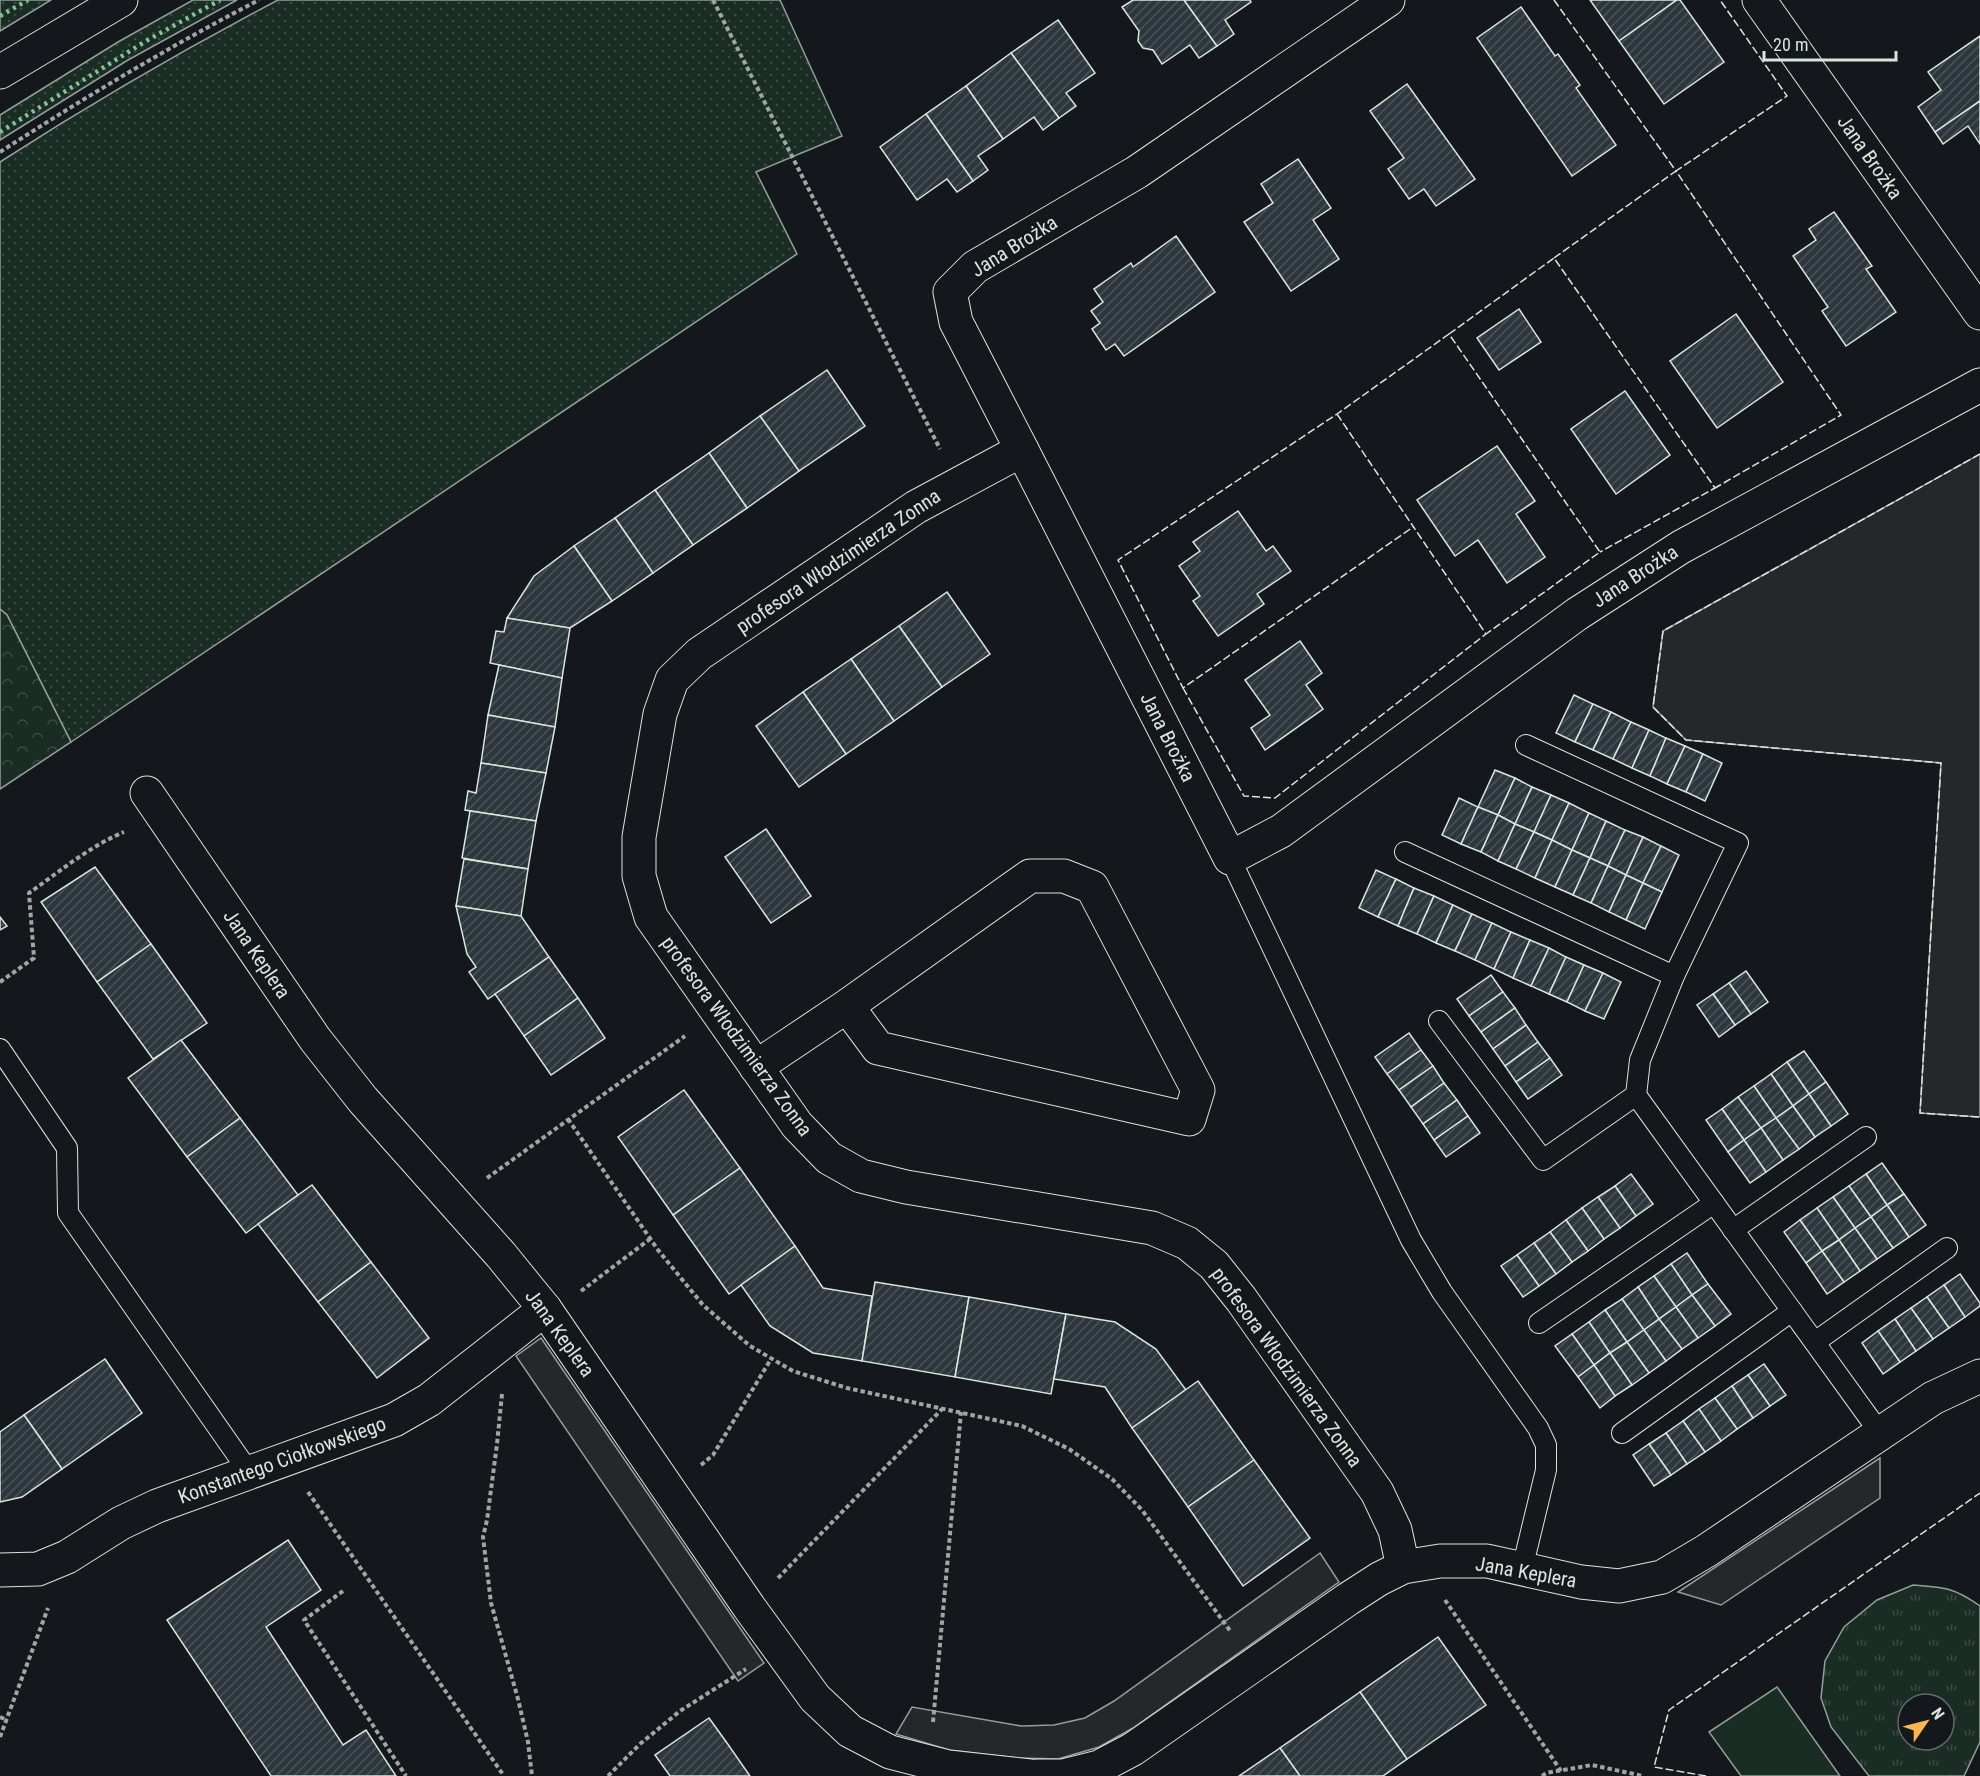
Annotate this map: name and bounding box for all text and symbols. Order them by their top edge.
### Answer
scale bar [1764,24,1896,62]
text: 20 m [1773,34,1808,55]
street label: Jana Brożka [1832,110,1908,204]
street label: Jana Brożka [966,210,1062,282]
street label: profesora Włodzimierza Zonna [731,484,945,638]
street label: Jana Brożka [1588,539,1682,613]
street label: Jana Brożka [1135,688,1201,786]
street label: Jana Keplera [218,905,296,1003]
street label: profesora Włodzimierza Zonna [656,931,818,1141]
street label: profesora Włodzimierza Zonna [1206,1262,1368,1472]
street label: Jana Keplera [520,1285,600,1381]
street label: Konstantego Ciołkowskiego [175,1411,389,1509]
street label: Jana Keplera [1474,1551,1578,1593]
north arrow [1896,1692,1956,1752]
text: N [1927,1704,1948,1723]

